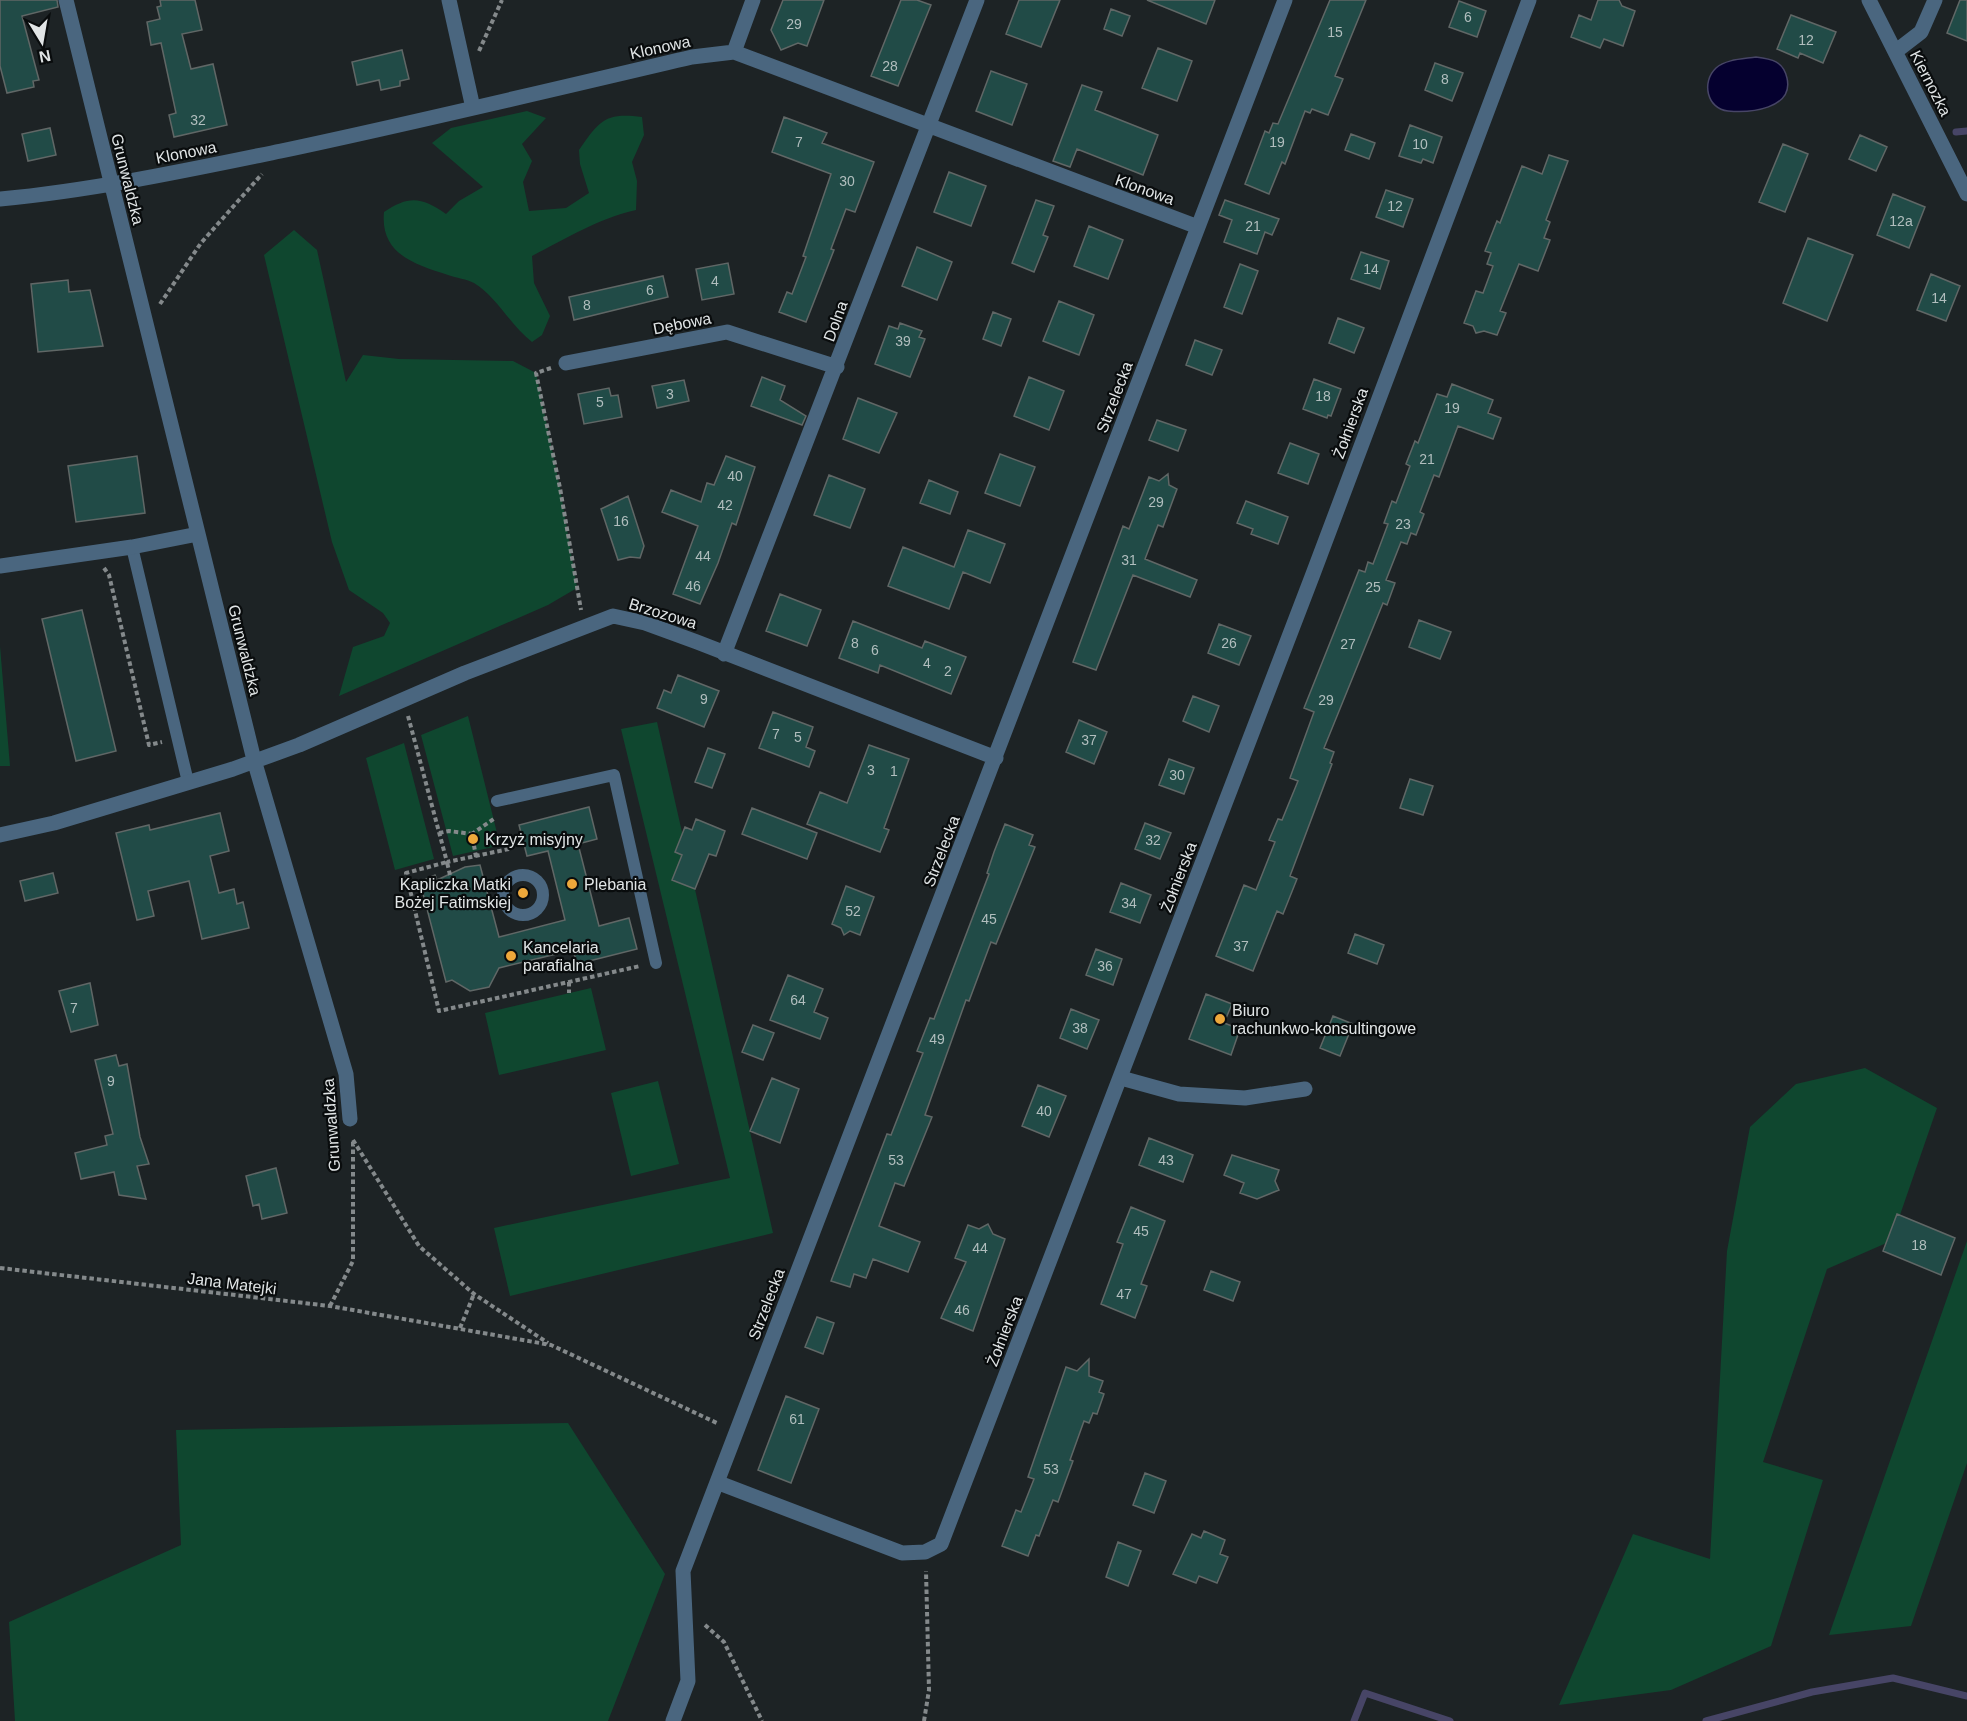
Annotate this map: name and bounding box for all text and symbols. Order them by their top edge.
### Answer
house number: 6 [1464,9,1472,25]
north arrow [12,12,72,72]
house number: 29 [786,16,802,32]
house number: 15 [1327,24,1343,40]
house number: 12 [1798,32,1814,48]
street label: Klonowa [628,33,692,62]
text: N [37,47,52,66]
street label: Kiernozka [1907,48,1954,119]
house number: 28 [882,58,898,74]
house number: 8 [1441,71,1449,87]
house number: 32 [190,112,206,128]
street label: Grunwaldzka [108,132,147,227]
house number: 7 [795,134,803,150]
house number: 19 [1269,134,1285,150]
house number: 10 [1412,136,1428,152]
street label: Klonowa [154,138,218,167]
street label: Klonowa [1113,171,1177,208]
house number: 30 [839,173,855,189]
house number: 12 [1387,198,1403,214]
house number: 12a [1889,213,1913,229]
house number: 21 [1245,218,1261,234]
house number: 14 [1363,261,1379,277]
house number: 4 [711,273,719,289]
house number: 6 [646,282,654,298]
house number: 14 [1931,290,1947,306]
house number: 8 [583,297,591,313]
street label: Dolna [820,299,851,344]
street label: Dębowa [652,310,713,337]
house number: 39 [895,333,911,349]
street label: Strzelecka [1093,359,1136,435]
street label: Żołnierska [1329,385,1371,461]
house number: 3 [666,386,674,402]
house number: 18 [1315,388,1331,404]
house number: 5 [596,394,604,410]
house number: 19 [1444,400,1460,416]
house number: 21 [1419,451,1435,467]
house number: 40 [727,468,743,484]
house number: 29 [1148,494,1164,510]
house number: 42 [717,497,733,513]
house number: 16 [613,513,629,529]
house number: 23 [1395,516,1411,532]
house number: 44 [695,548,711,564]
house number: 31 [1121,552,1137,568]
house number: 46 [685,578,701,594]
house number: 25 [1365,579,1381,595]
street label: Brzozowa [627,595,699,632]
street label: Grunwaldzka [225,603,264,698]
house number: 8 [851,635,859,651]
house number: 26 [1221,635,1237,651]
house number: 27 [1340,636,1356,652]
house number: 6 [871,642,879,658]
house number: 4 [923,655,931,671]
house number: 2 [944,663,952,679]
house number: 9 [700,691,708,707]
house number: 29 [1318,692,1334,708]
house number: 7 [772,726,780,742]
house number: 5 [794,729,802,745]
house number: 37 [1081,732,1097,748]
house number: 3 [867,762,875,778]
house number: 1 [890,763,898,779]
house number: 30 [1169,767,1185,783]
street label: Strzelecka [920,813,963,889]
place label: Krzyż misyjny [485,831,583,848]
marker: Krzyż misyjny [466,832,480,846]
house number: 32 [1145,832,1161,848]
street label: Żołnierska [1156,839,1200,915]
place label: Kapliczka Matki Bożej Fatimskiej [395,876,511,911]
place label: Plebania [584,876,646,893]
marker: Plebania [565,877,579,891]
marker: Kapliczka Matki Bożej Fatimskiej [516,886,530,900]
house number: 34 [1121,895,1137,911]
house number: 52 [845,903,861,919]
house number: 45 [981,911,997,927]
house number: 37 [1233,938,1249,954]
place label: Kancelaria parafialna [523,939,599,974]
marker: Kancelaria parafialna [504,949,518,963]
house number: 36 [1097,958,1113,974]
house number: 64 [790,992,806,1008]
house number: 7 [70,1000,78,1016]
place label: Biuro rachunkwo-konsultingowe [1232,1002,1416,1037]
marker: Biuro rachunkwo-konsultingowe [1213,1012,1227,1026]
house number: 38 [1072,1020,1088,1036]
house number: 49 [929,1031,945,1047]
house number: 9 [107,1073,115,1089]
street label: Grunwaldzka [320,1078,343,1172]
house number: 40 [1036,1103,1052,1119]
house number: 53 [888,1152,904,1168]
house number: 43 [1158,1152,1174,1168]
house number: 45 [1133,1223,1149,1239]
house number: 18 [1911,1237,1927,1253]
house number: 44 [972,1240,988,1256]
street label: Strzelecka [745,1266,788,1342]
street label: Jana Matejki [186,1270,278,1297]
house number: 47 [1116,1286,1132,1302]
street label: Żołnierska [982,1293,1026,1369]
house number: 46 [954,1302,970,1318]
house number: 61 [789,1411,805,1427]
house number: 53 [1043,1461,1059,1477]

